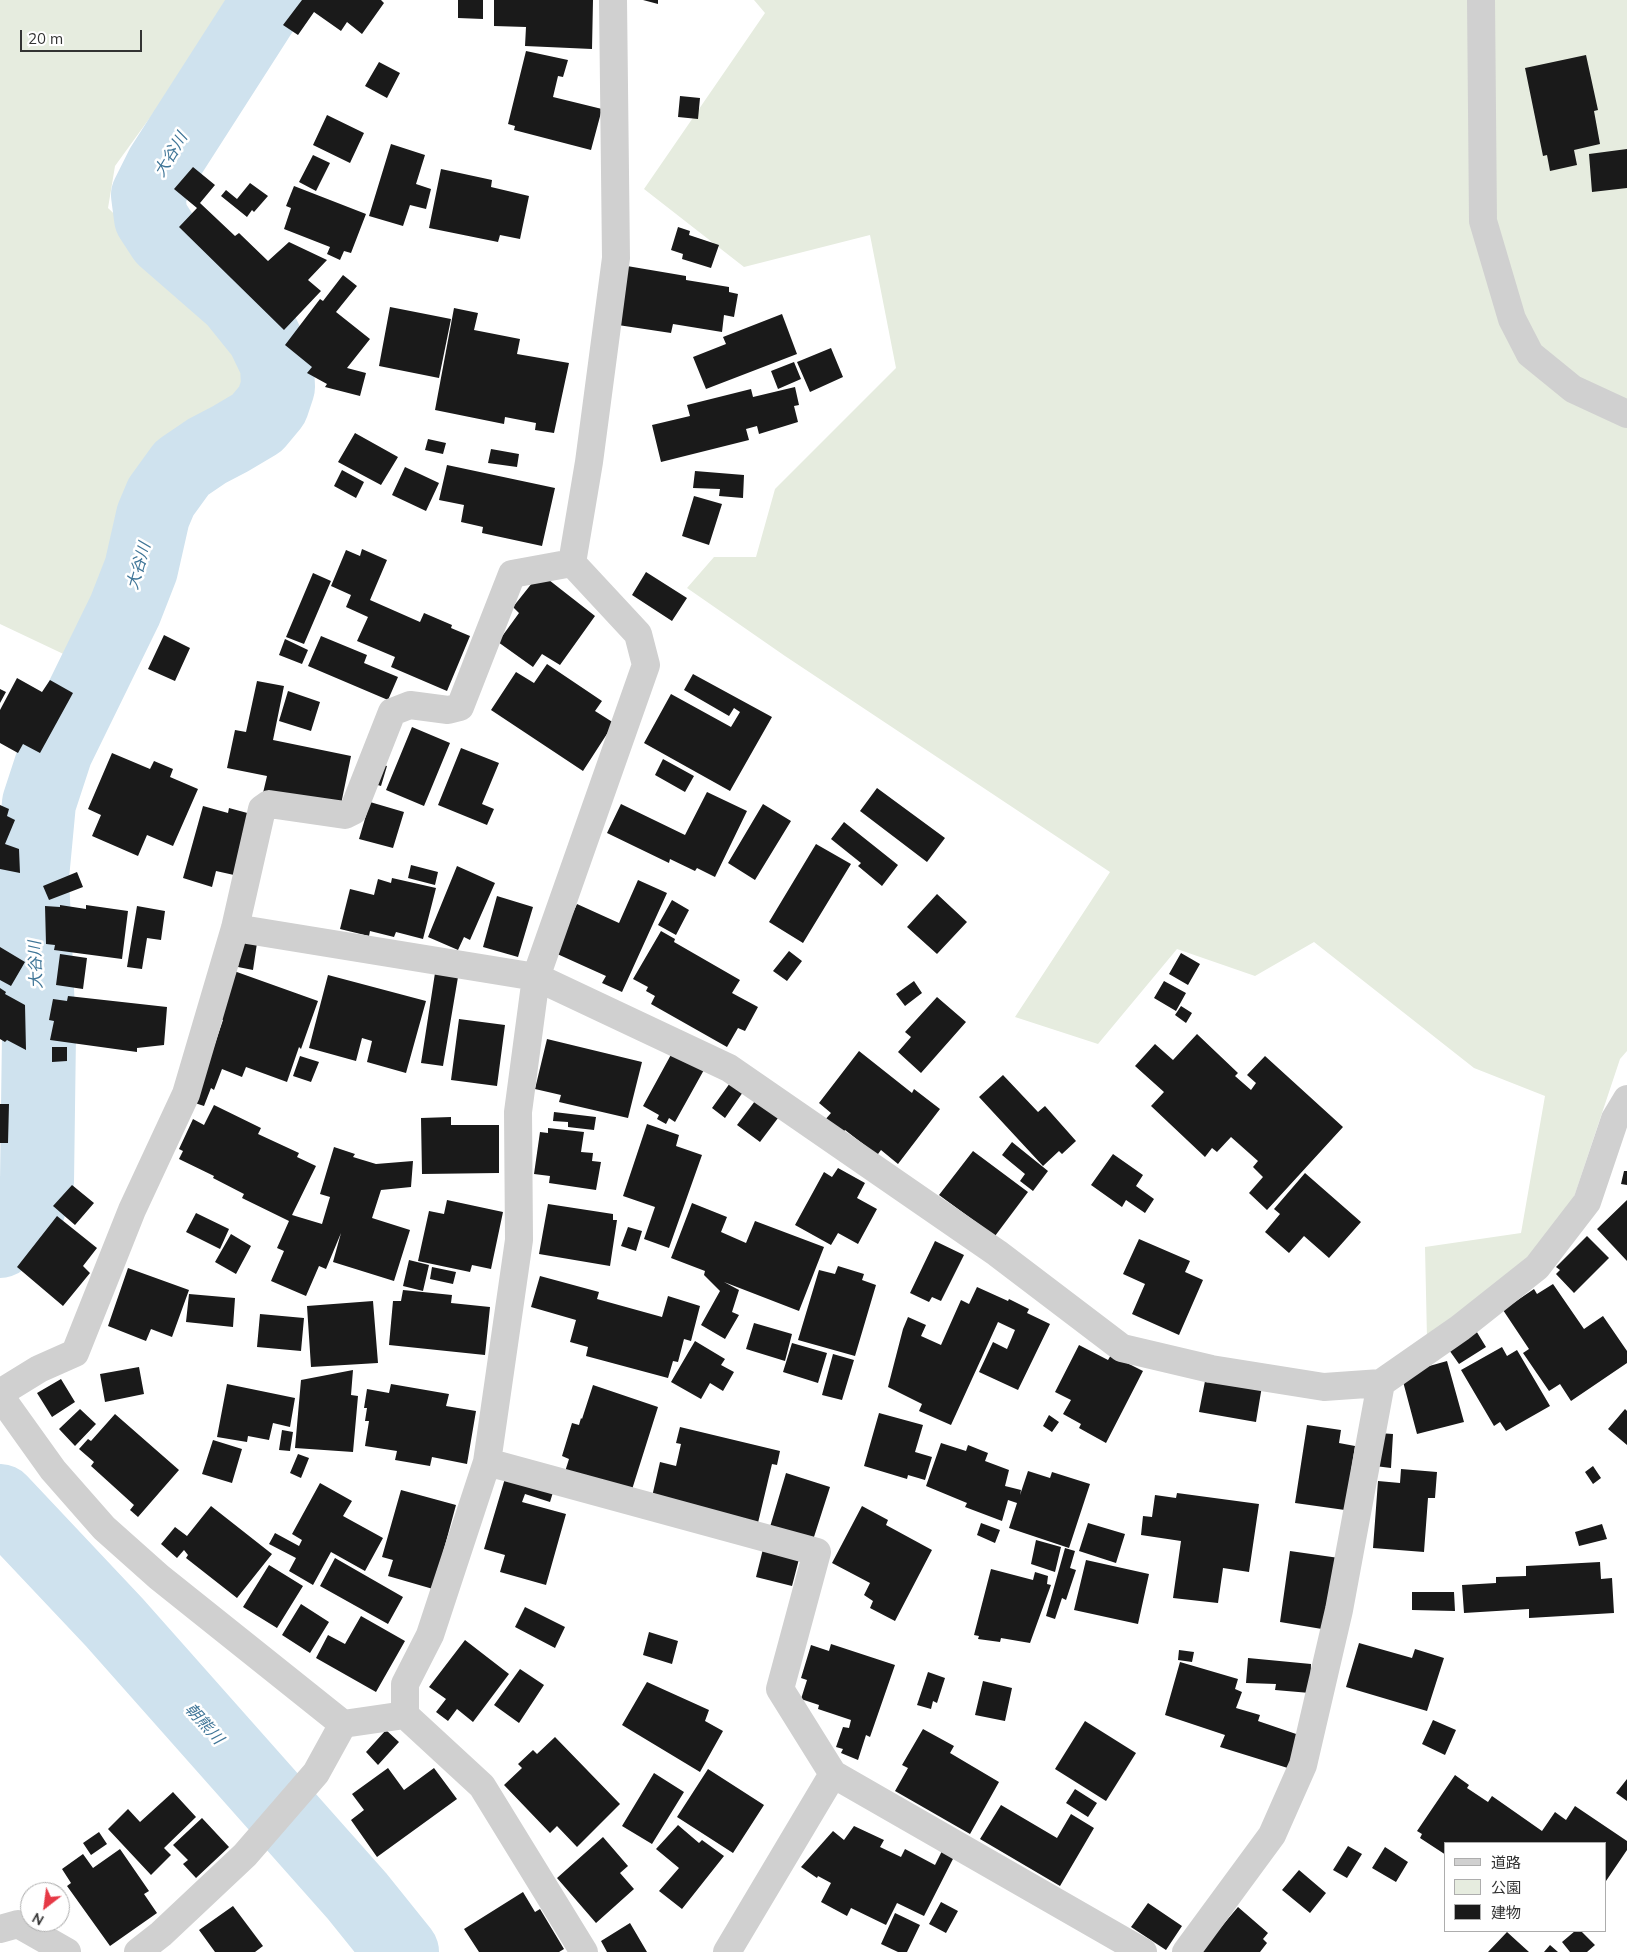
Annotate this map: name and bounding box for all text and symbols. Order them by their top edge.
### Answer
scale bar [22,20,145,52]
text: 20 m [28,29,63,48]
water label: 大谷川 [150,129,192,181]
water label: 大谷川 [123,540,155,592]
water label: 大谷川 [26,941,46,989]
water label: 朝熊川 [181,1700,227,1748]
legend [1444,1842,1607,1932]
text: 道路 [1491,1853,1521,1872]
text: 公園 [1491,1878,1521,1897]
north arrow [20,1882,70,1932]
text: 建物 [1491,1903,1521,1922]
text: N [29,1909,47,1930]

